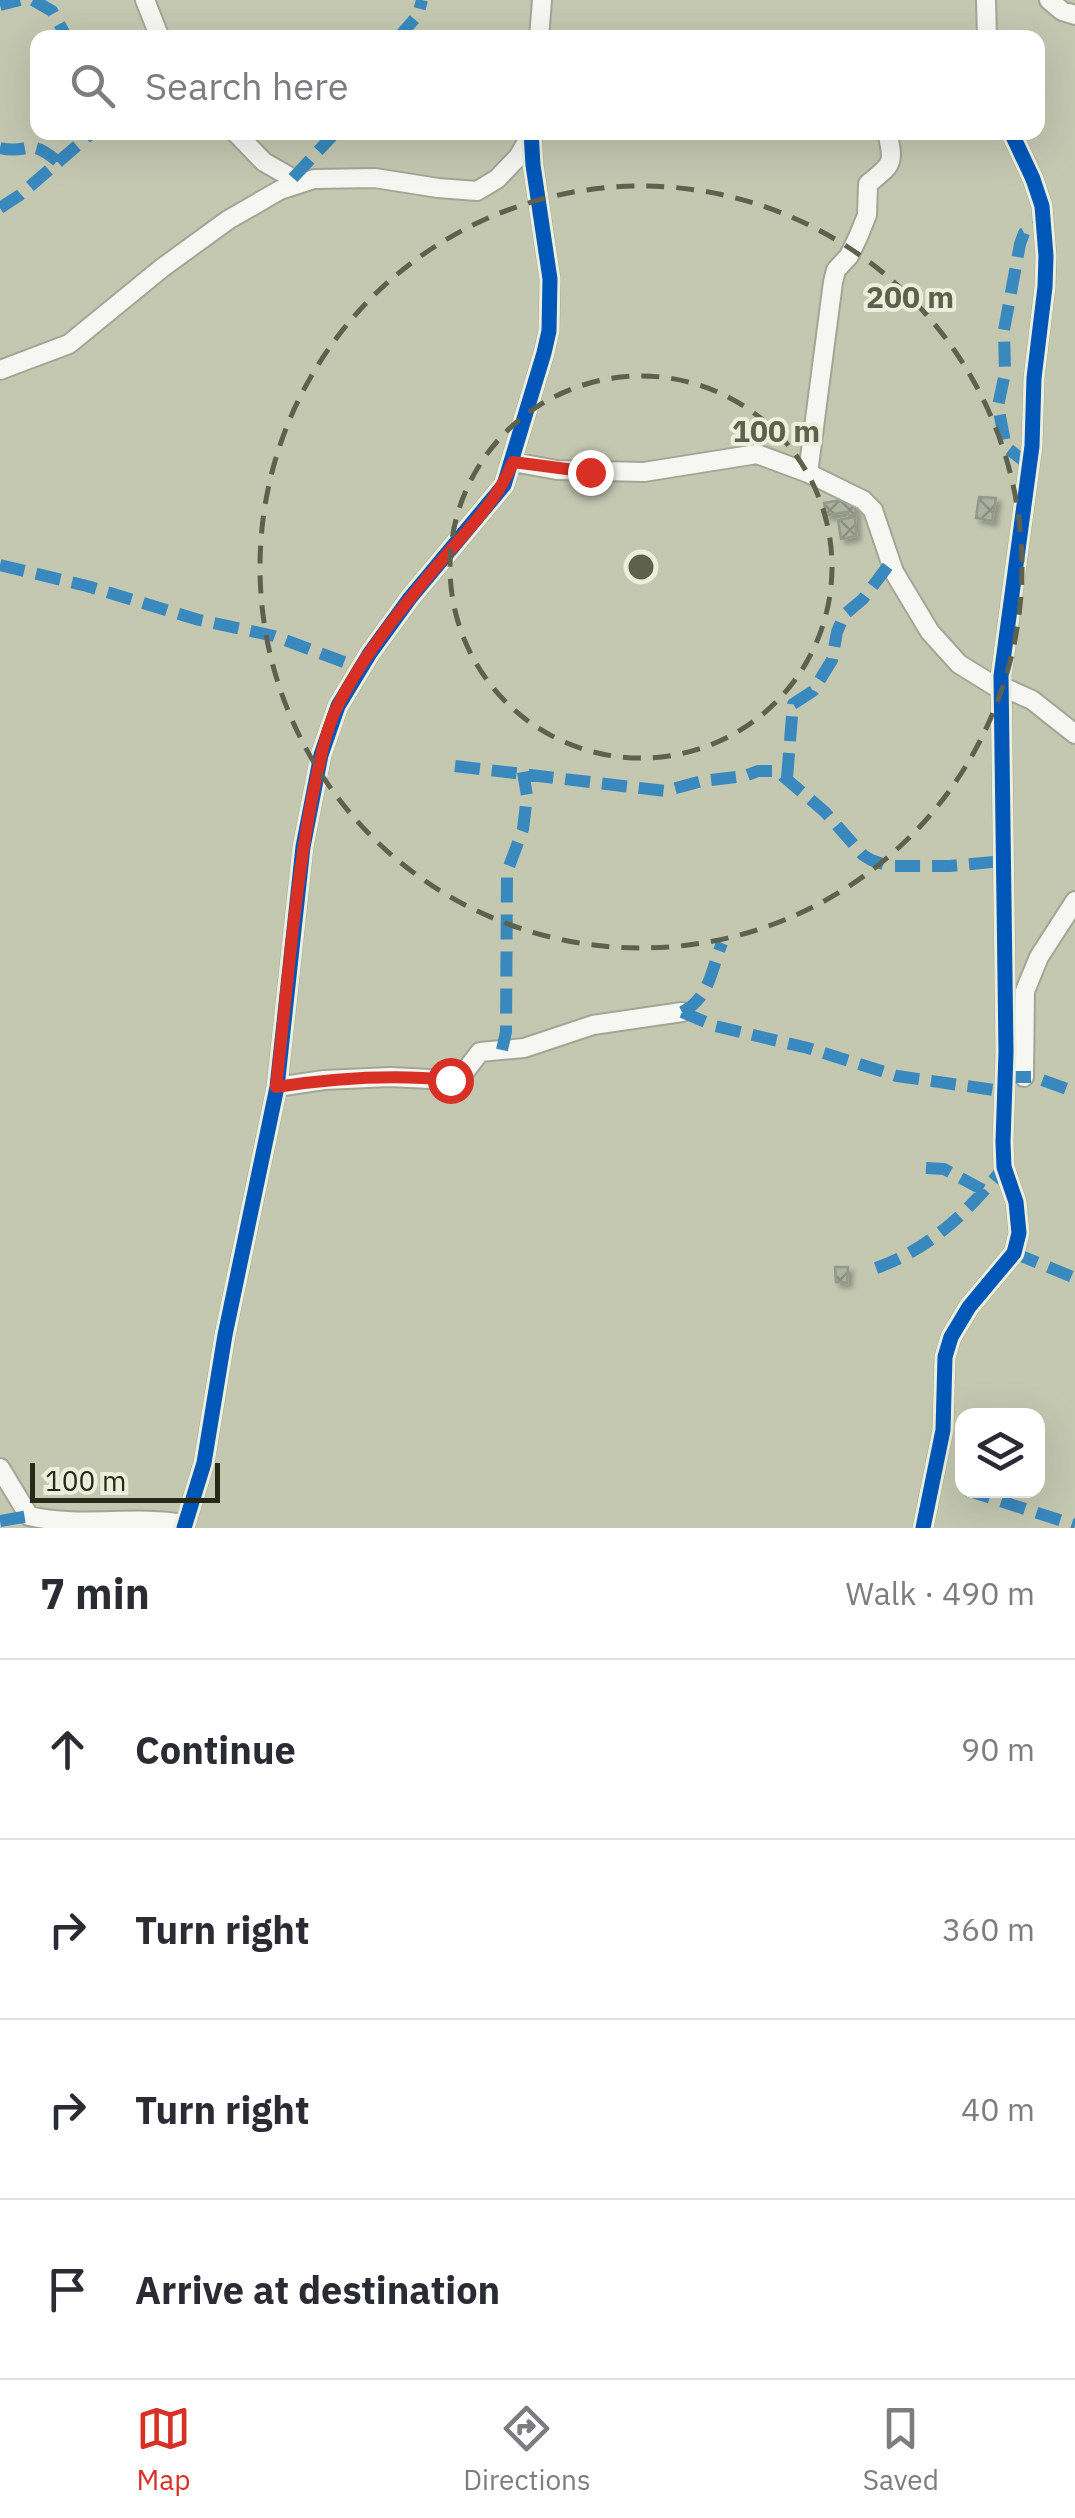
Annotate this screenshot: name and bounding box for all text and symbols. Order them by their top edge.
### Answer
search box [30,30,1045,140]
icon: search [65,58,120,113]
text: Search here [145,61,349,110]
text: 200 m [866,277,954,316]
text: 100 m [732,411,820,450]
route end [568,450,614,496]
centre of rings [623,549,659,585]
route start [428,1058,474,1104]
map controls [955,1408,1045,1498]
button: layers [955,1408,1045,1498]
scale bar [30,1458,220,1502]
text: 100 m [45,1462,126,1499]
text: 7 min [40,1566,150,1621]
text: Walk · 490 m [846,1572,1035,1614]
icon: ahead [40,1722,95,1777]
text: Continue [135,1725,296,1774]
text: 90 m [961,1728,1035,1770]
icon: right [40,1902,95,1957]
text: Turn right [135,1905,310,1954]
text: 360 m [942,1908,1035,1950]
icon: right [40,2082,95,2137]
text: Turn right [135,2085,310,2134]
text: 40 m [961,2088,1035,2130]
icon: arrive [40,2262,95,2317]
text: Arrive at destination [135,2265,500,2314]
tab: Map [136,2401,191,2498]
tab: Directions [463,2401,591,2498]
tab: Saved [863,2401,939,2498]

